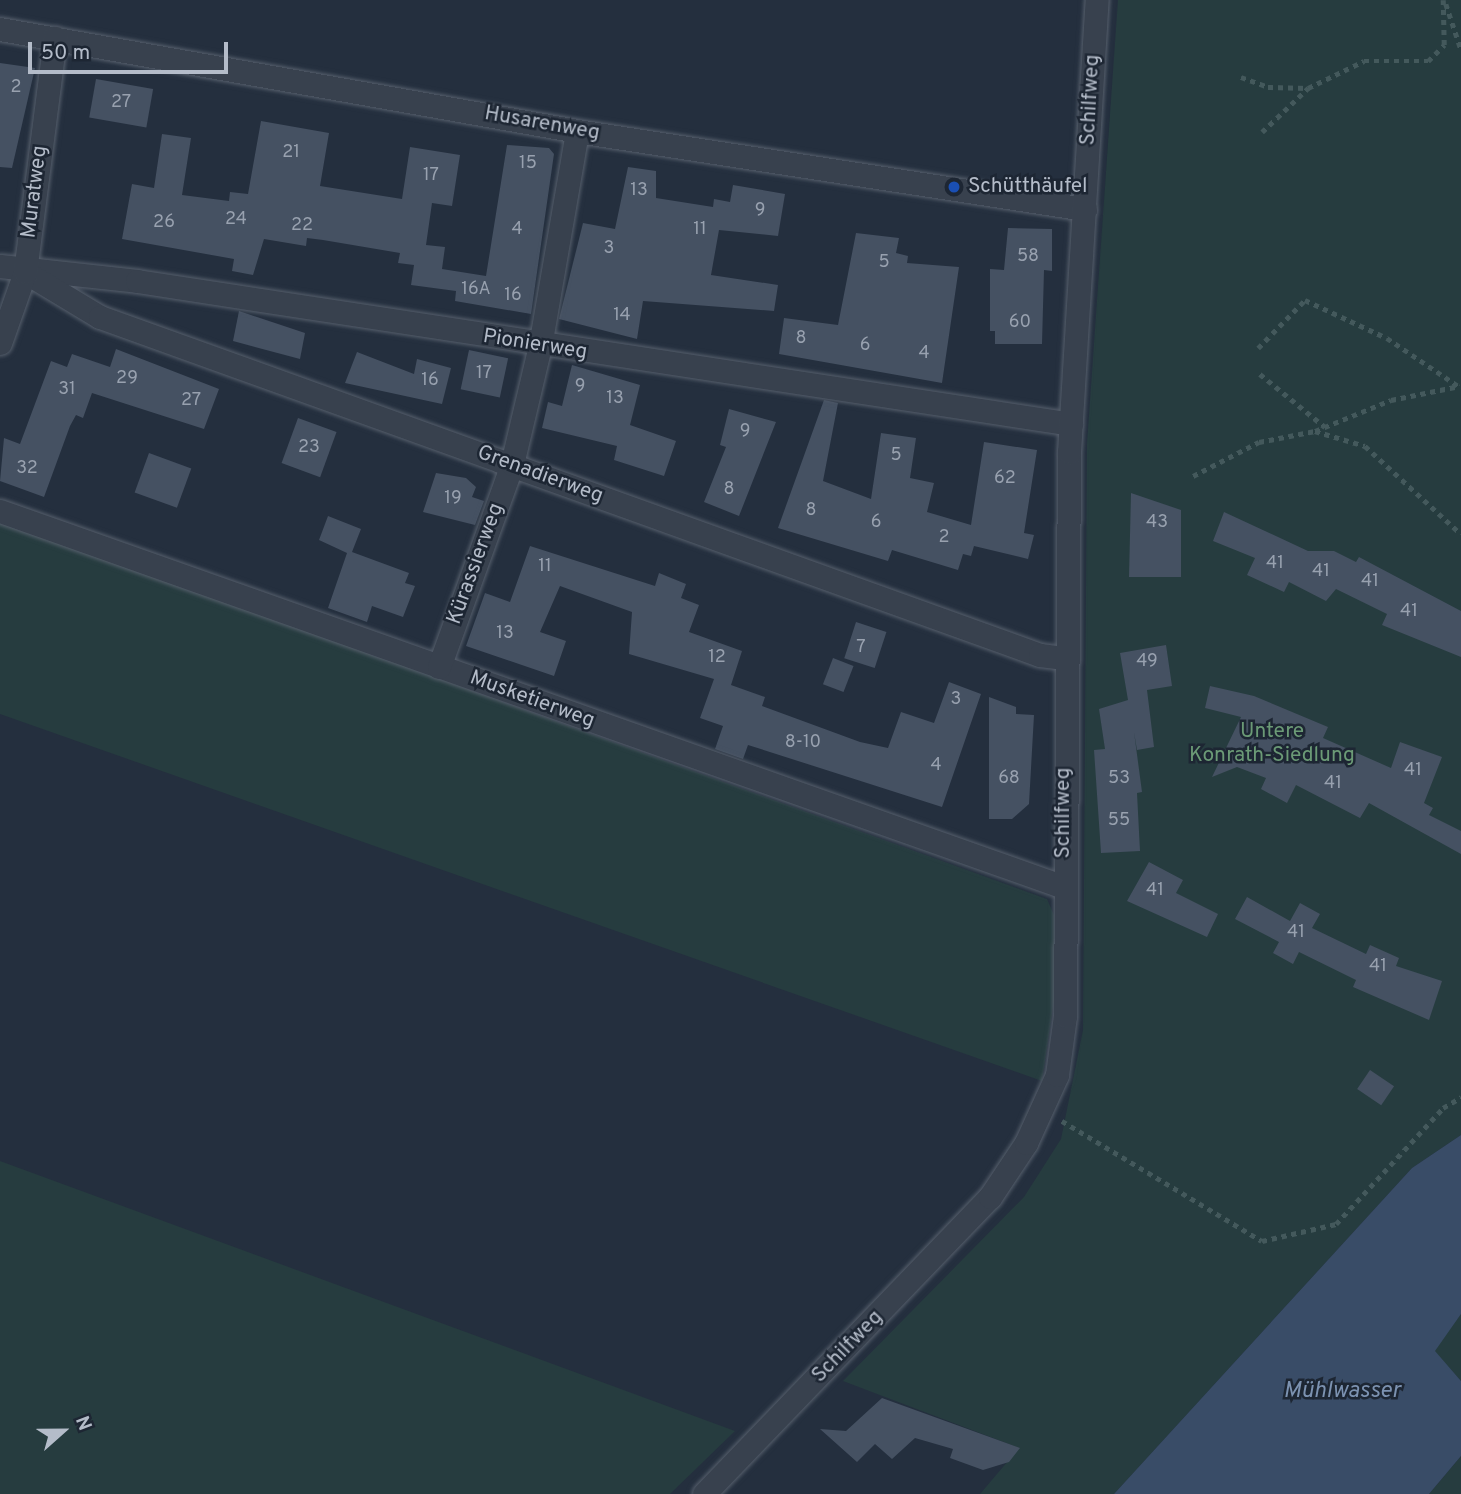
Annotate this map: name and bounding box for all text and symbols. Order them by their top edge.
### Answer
scale bar [32,28,231,72]
text: 50 m [41,40,90,67]
street label: Schilfweg [1076,54,1106,146]
house number: 2 [10,77,22,99]
house number: 27 [111,92,131,114]
street label: Husarenweg [482,101,602,147]
house number: 21 [282,142,300,164]
street label: Muratweg [17,144,53,240]
house number: 15 [519,153,537,175]
house number: 17 [423,165,439,187]
place label: Schütthäufel [968,174,1087,200]
marker: Schütthäufel [946,179,962,195]
house number: 13 [630,180,648,202]
house number: 9 [755,200,765,222]
house number: 24 [225,209,247,231]
house number: 26 [153,212,175,234]
house number: 22 [291,215,313,237]
house number: 4 [511,219,523,241]
house number: 11 [693,219,707,241]
house number: 3 [604,238,614,260]
house number: 58 [1017,246,1039,268]
house number: 5 [878,252,890,274]
house number: 16A [461,279,491,301]
house number: 16 [504,285,522,307]
house number: 14 [613,305,631,327]
house number: 60 [1009,312,1031,334]
street label: Pionierweg [481,324,589,366]
house number: 8 [796,328,806,350]
house number: 6 [860,335,870,357]
house number: 4 [918,343,930,365]
house number: 17 [476,363,492,385]
house number: 29 [116,368,138,390]
house number: 16 [421,370,439,392]
house number: 9 [575,376,585,398]
house number: 31 [58,379,76,401]
house number: 13 [606,388,624,410]
house number: 27 [181,390,201,412]
house number: 9 [740,421,750,443]
house number: 23 [298,437,320,459]
street label: Grenadierweg [474,441,606,509]
house number: 5 [890,445,902,467]
house number: 32 [16,458,38,480]
house number: 62 [994,468,1016,490]
house number: 8 [724,479,734,501]
house number: 19 [444,488,462,510]
street label: Kürassierweg [442,500,510,628]
house number: 8 [806,500,816,522]
house number: 6 [871,512,881,534]
house number: 43 [1146,512,1168,534]
house number: 2 [938,527,950,549]
house number: 41 [1266,553,1284,575]
house number: 11 [538,556,552,578]
house number: 41 [1312,561,1330,583]
house number: 41 [1361,571,1379,593]
house number: 41 [1400,601,1418,623]
house number: 13 [496,623,514,645]
house number: 7 [856,637,866,659]
house number: 12 [708,647,726,669]
house number: 49 [1136,651,1158,673]
street label: Musketierweg [466,666,598,734]
house number: 3 [951,689,961,711]
park label: Untere Konrath-Siedlung [1189,719,1355,769]
house number: 8-10 [785,732,821,754]
house number: 4 [930,755,942,777]
house number: 41 [1404,760,1422,782]
street label: Schilfweg [1051,767,1077,859]
house number: 68 [998,768,1020,790]
house number: 53 [1108,768,1130,790]
house number: 41 [1324,773,1342,795]
house number: 55 [1108,810,1130,832]
house number: 41 [1146,880,1164,902]
house number: 41 [1287,922,1305,944]
house number: 41 [1369,956,1387,978]
street label: Schilfweg [807,1305,889,1389]
water label: Mühlwasser [1283,1378,1401,1406]
north arrow [28,1396,98,1466]
text: N [69,1413,96,1434]

